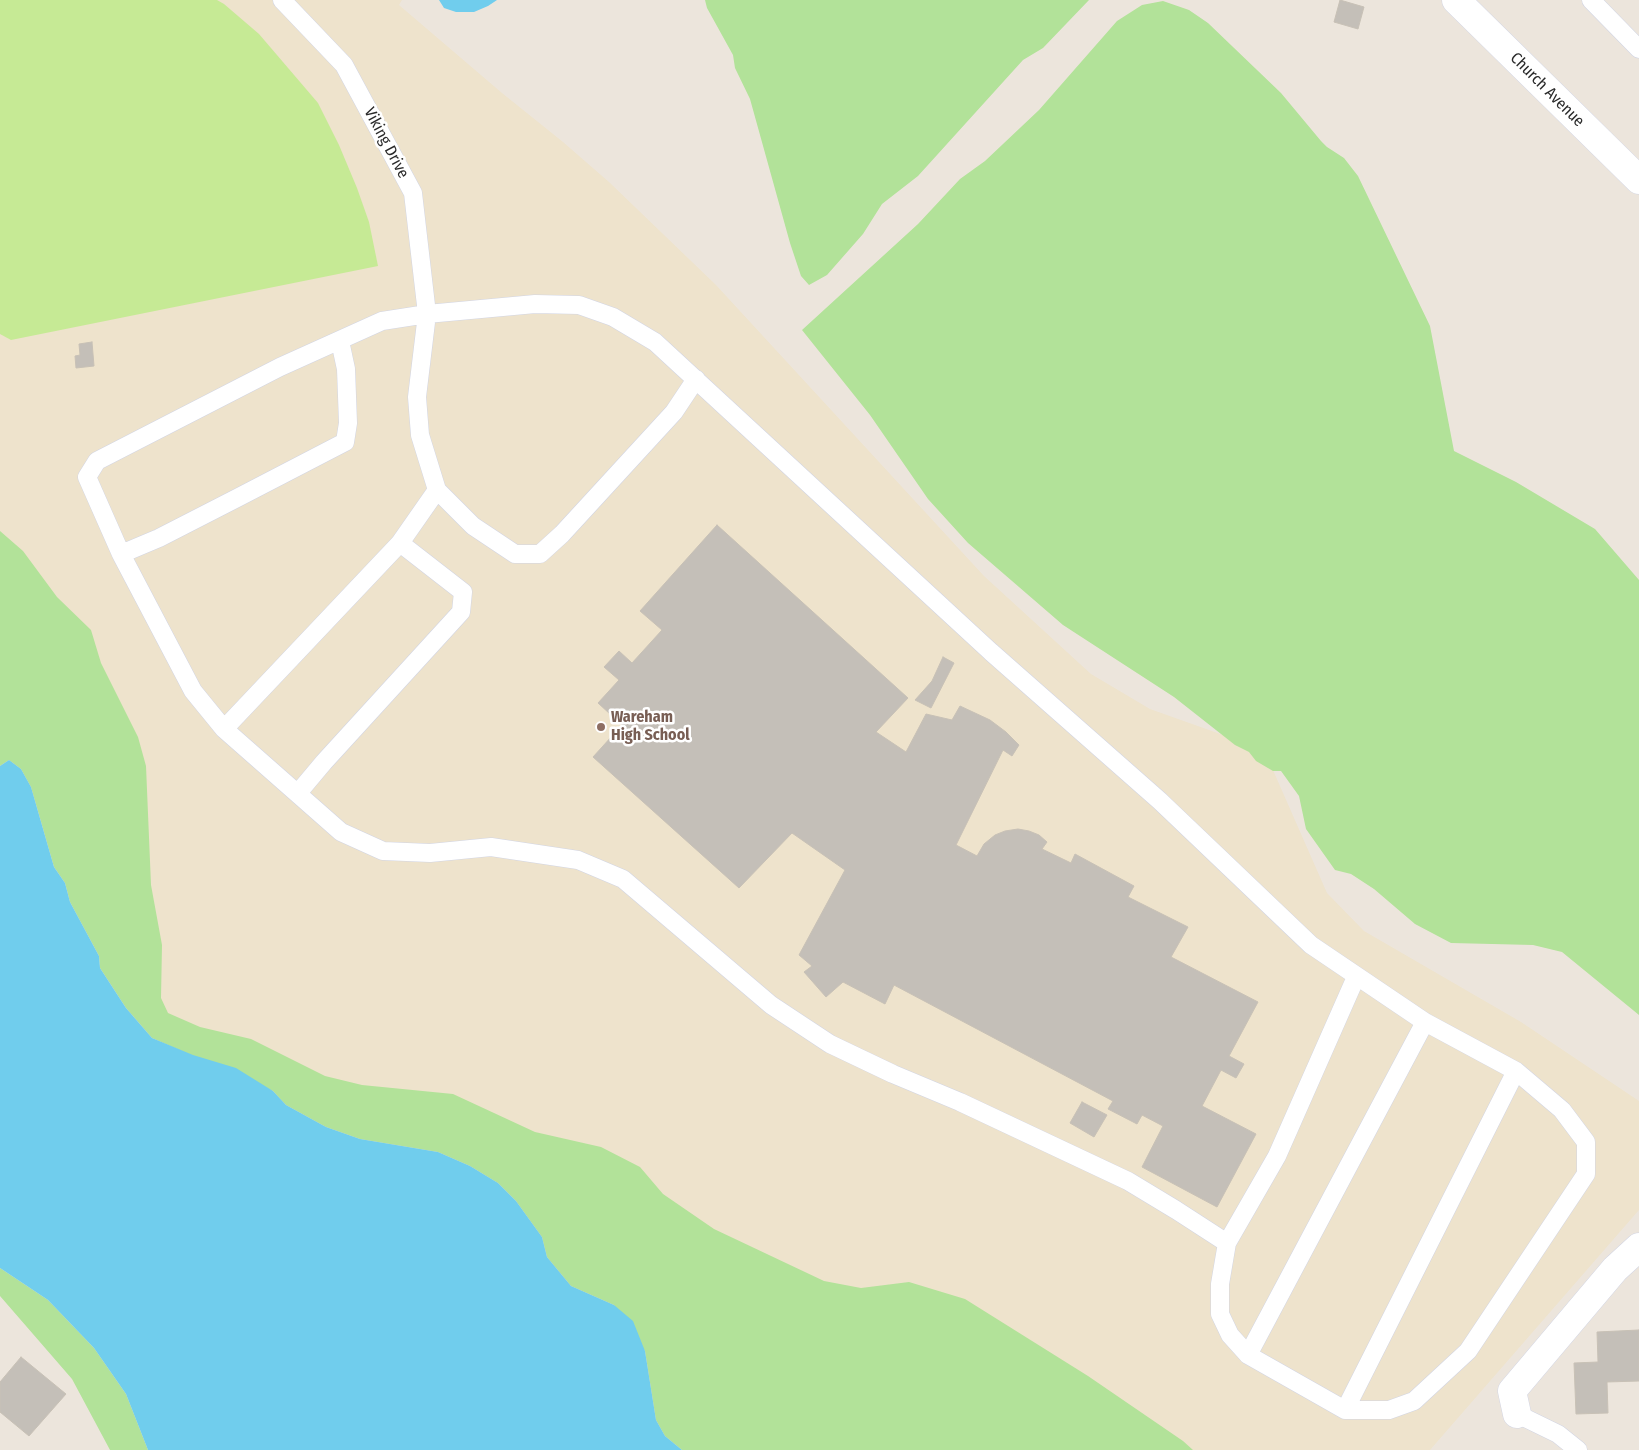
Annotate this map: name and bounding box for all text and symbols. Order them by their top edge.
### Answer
street label: Church Avenue [1506,49,1588,131]
street label: Viking Drive [359,104,413,182]
place label: Wareham High School [611,708,690,746]
marker: Wareham High School [595,721,607,733]

